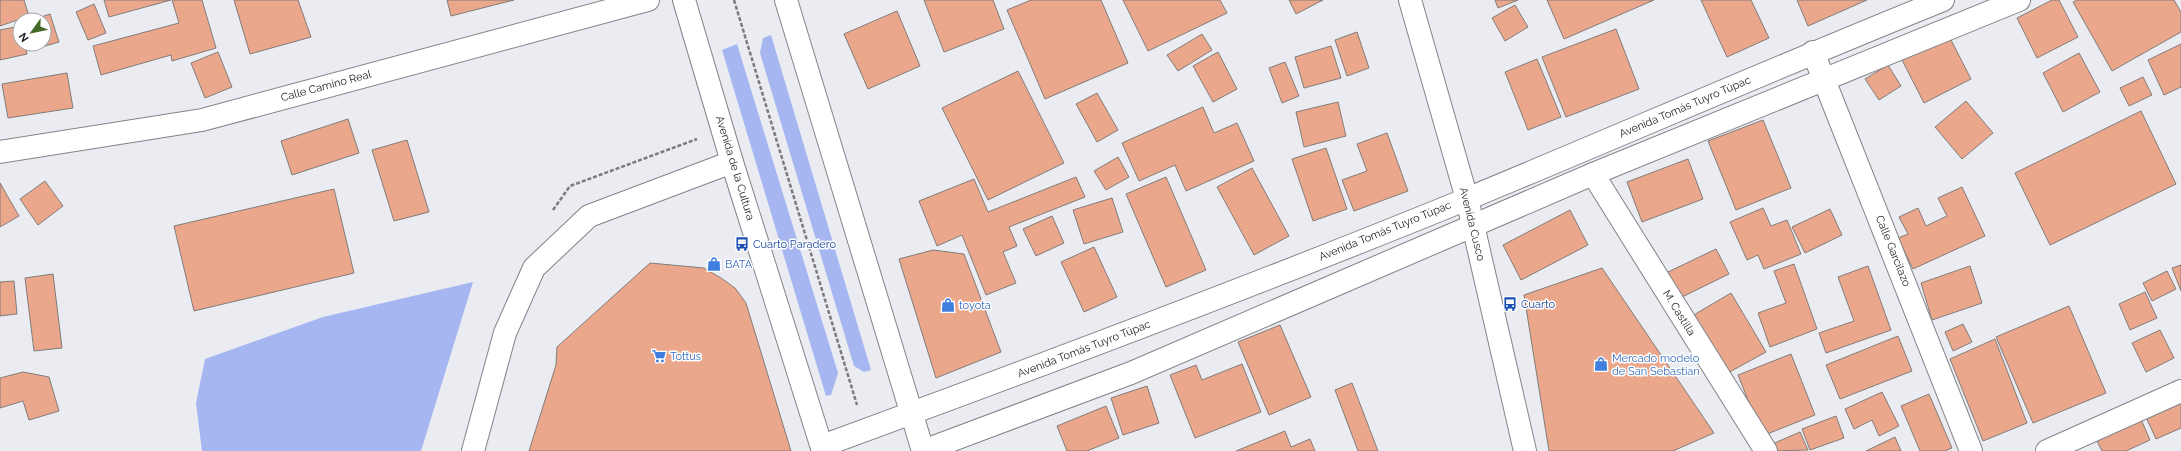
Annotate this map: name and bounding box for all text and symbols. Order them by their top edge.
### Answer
north arrow [12,12,52,52]
text: N [16,30,32,44]
street label: Calle Camino Real [279,68,373,104]
street label: Avenida Tomás Tuyro Túpac [1617,73,1753,141]
street label: Avenida de la Cultura [713,114,757,222]
street label: Avenida Cusco [1457,186,1488,263]
street label: Avenida Tomás Tuyro Túpac [1317,198,1453,264]
street label: Calle Garcilazo [1873,214,1913,289]
bus stop icon: Cuarto Paradero [734,236,750,252]
place label: Cuarto Paradero [753,238,836,251]
shop icon: BATA [706,256,722,272]
place label: BATA [725,258,753,271]
street label: M. Castilla [1660,288,1698,338]
bus stop icon: Cuarto [1502,296,1518,312]
shop icon: toyota [940,297,956,313]
place label: Cuarto [1521,298,1556,311]
place label: toyota [959,299,991,312]
street label: Avenida Tomás Tuyro Túpac [1016,318,1152,380]
supermarket icon: Tottus [651,348,667,364]
place label: Tottus [670,350,701,363]
place label: Mercado modelo de San Sebastian [1612,352,1700,378]
shop icon: Mercado modelo de San Sebastian [1593,356,1609,372]

